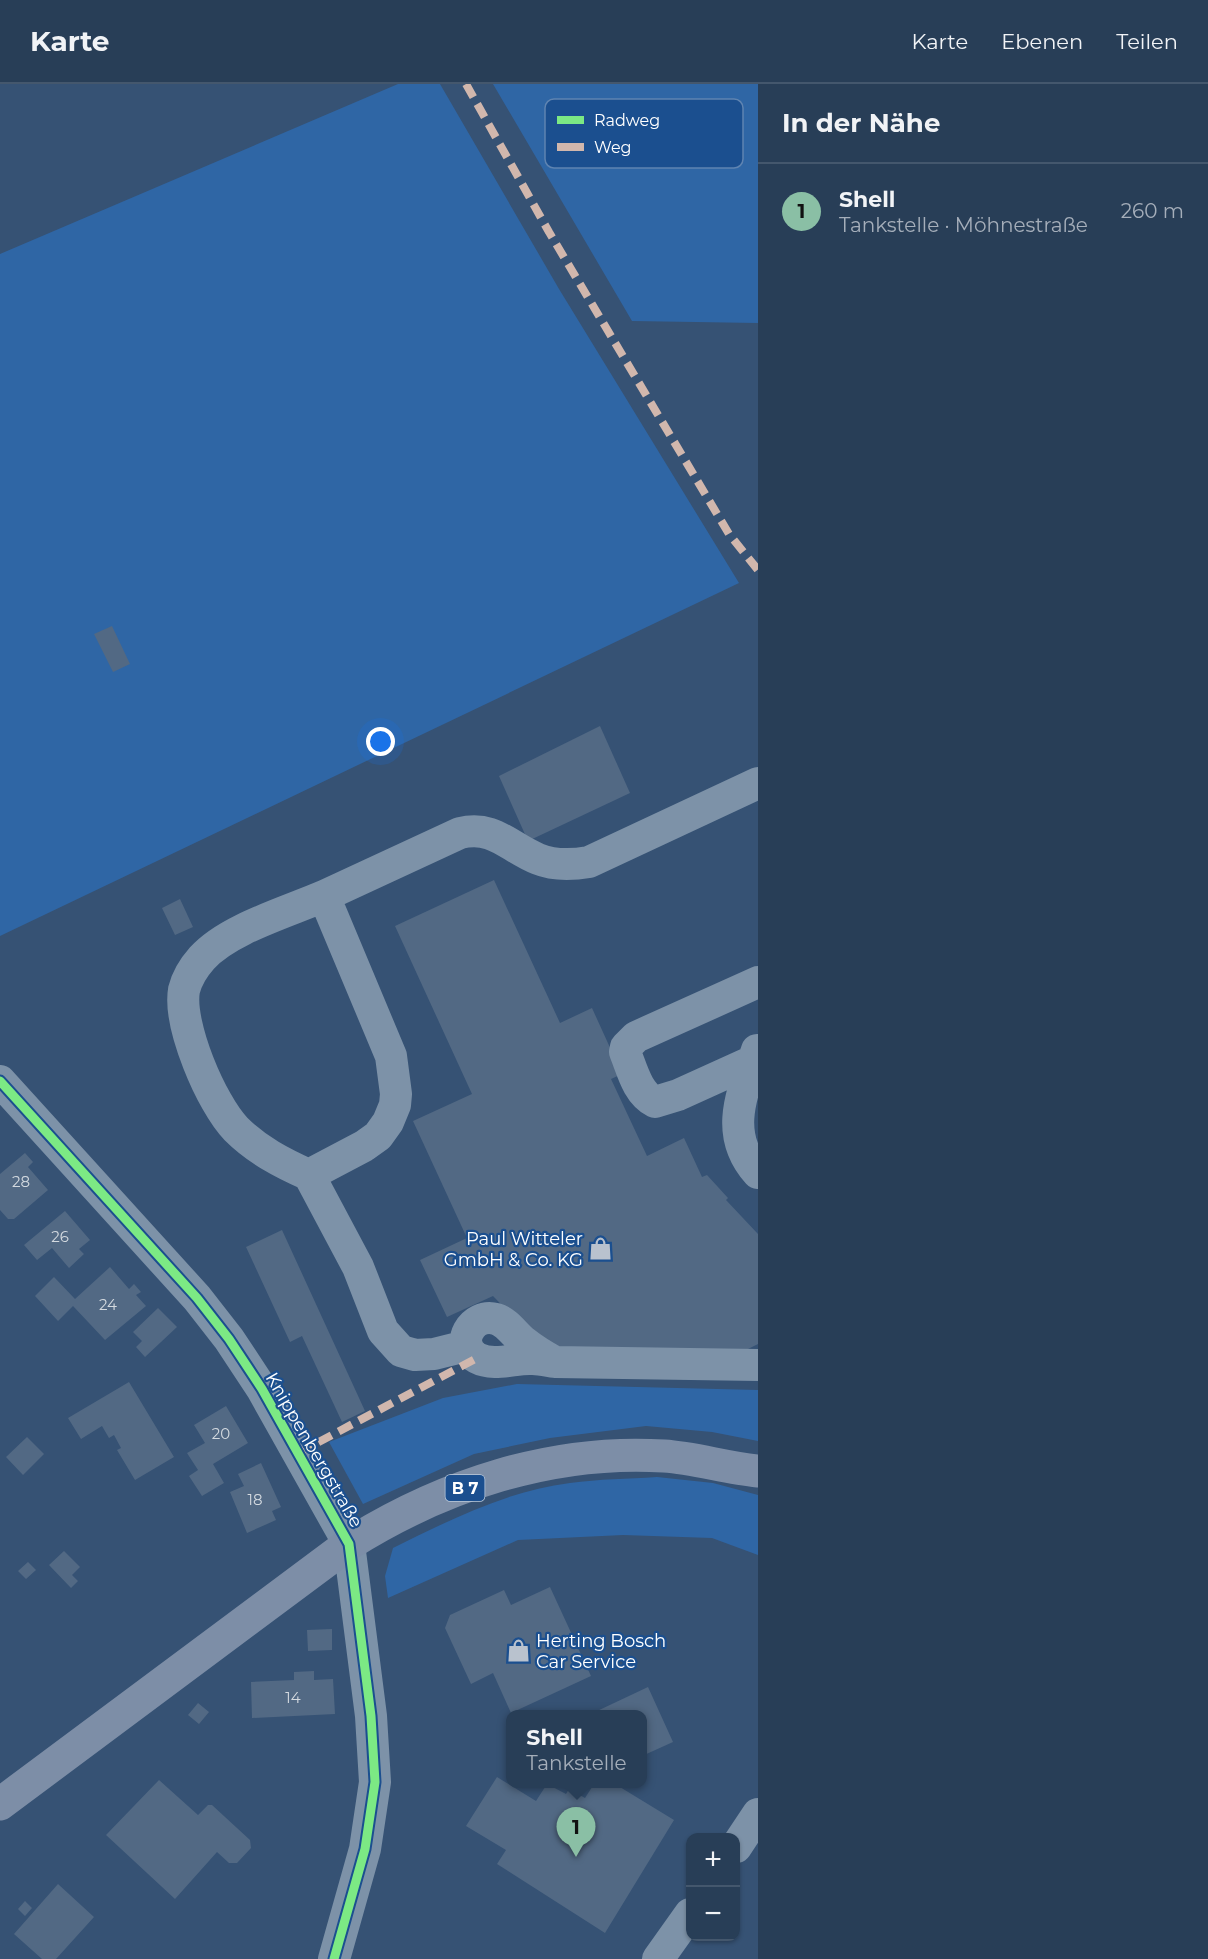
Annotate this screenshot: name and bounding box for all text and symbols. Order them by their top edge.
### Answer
text: Karte [30,24,110,58]
text: Karte [912,29,968,54]
text: Ebenen [1001,29,1083,54]
text: Teilen [1116,29,1178,54]
legend [545,99,743,168]
text: In der Nähe [782,107,940,139]
text: Radweg [594,111,660,130]
text: Weg [594,138,632,157]
text: Shell [839,186,895,213]
text: 1 [798,199,805,223]
text: 260 m [1121,199,1184,223]
text: Tankstelle · Möhnestraße [839,213,1088,237]
your location [366,727,395,756]
house number: 28 [12,1172,30,1191]
house number: 26 [51,1227,69,1246]
place label: Paul Witteler GmbH & Co. KG [444,1228,583,1271]
shop icon: Paul Witteler GmbH & Co. KG [588,1236,614,1262]
house number: 24 [99,1295,117,1314]
street label: Knippenbergstraße [261,1368,367,1532]
house number: 20 [212,1424,230,1443]
road number: B 7 [446,1475,484,1501]
house number: 18 [248,1490,263,1509]
place label: Herting Bosch Car Service [536,1630,666,1673]
shop icon: Herting Bosch Car Service [505,1638,531,1664]
house number: 14 [285,1688,301,1707]
popup [506,1710,647,1788]
text: Shell [526,1724,583,1751]
text: Tankstelle [526,1751,627,1775]
pin: 1 [556,1808,596,1857]
map controls [686,1833,740,1941]
button: + [686,1833,740,1887]
button: − [686,1887,740,1941]

